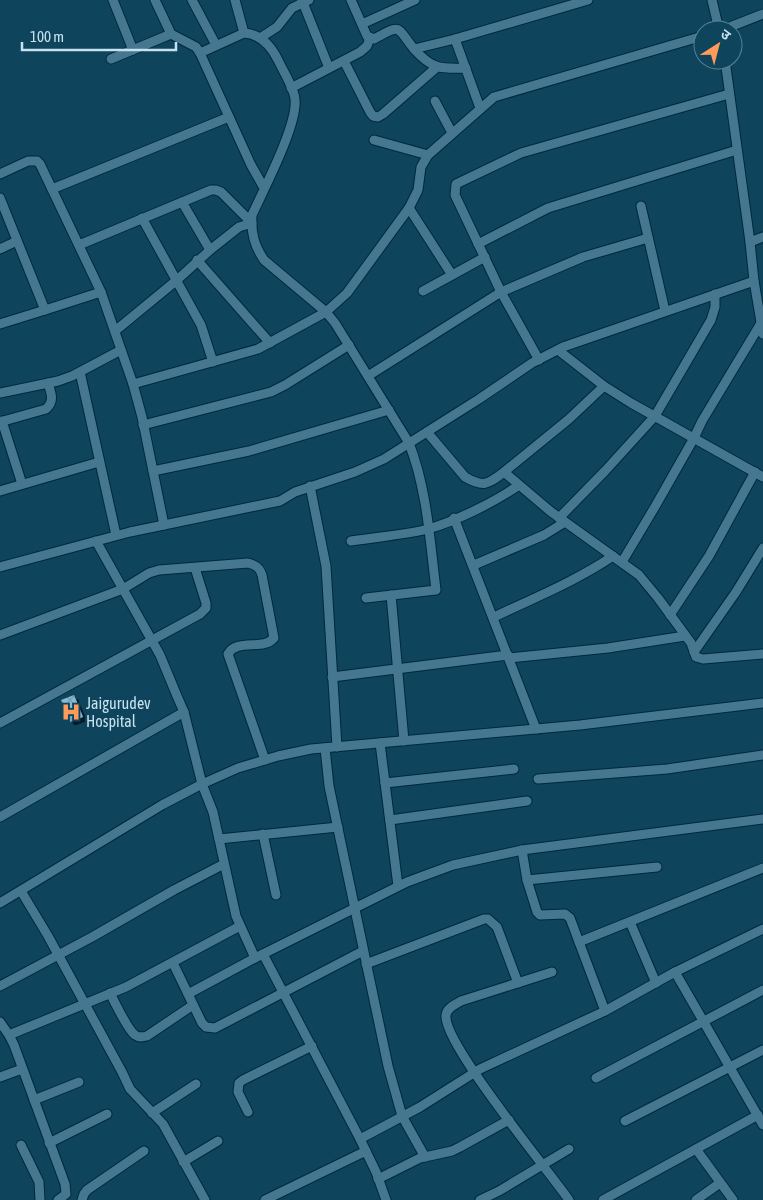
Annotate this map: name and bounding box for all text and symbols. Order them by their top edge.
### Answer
scale bar [22,20,176,52]
north arrow [693,20,743,70]
text: उ [718,26,734,44]
text: 100 m [30,28,64,45]
place label: Jaigurudev Hospital [86,694,151,731]
hospital icon: Jaigurudev Hospital [60,701,82,723]

